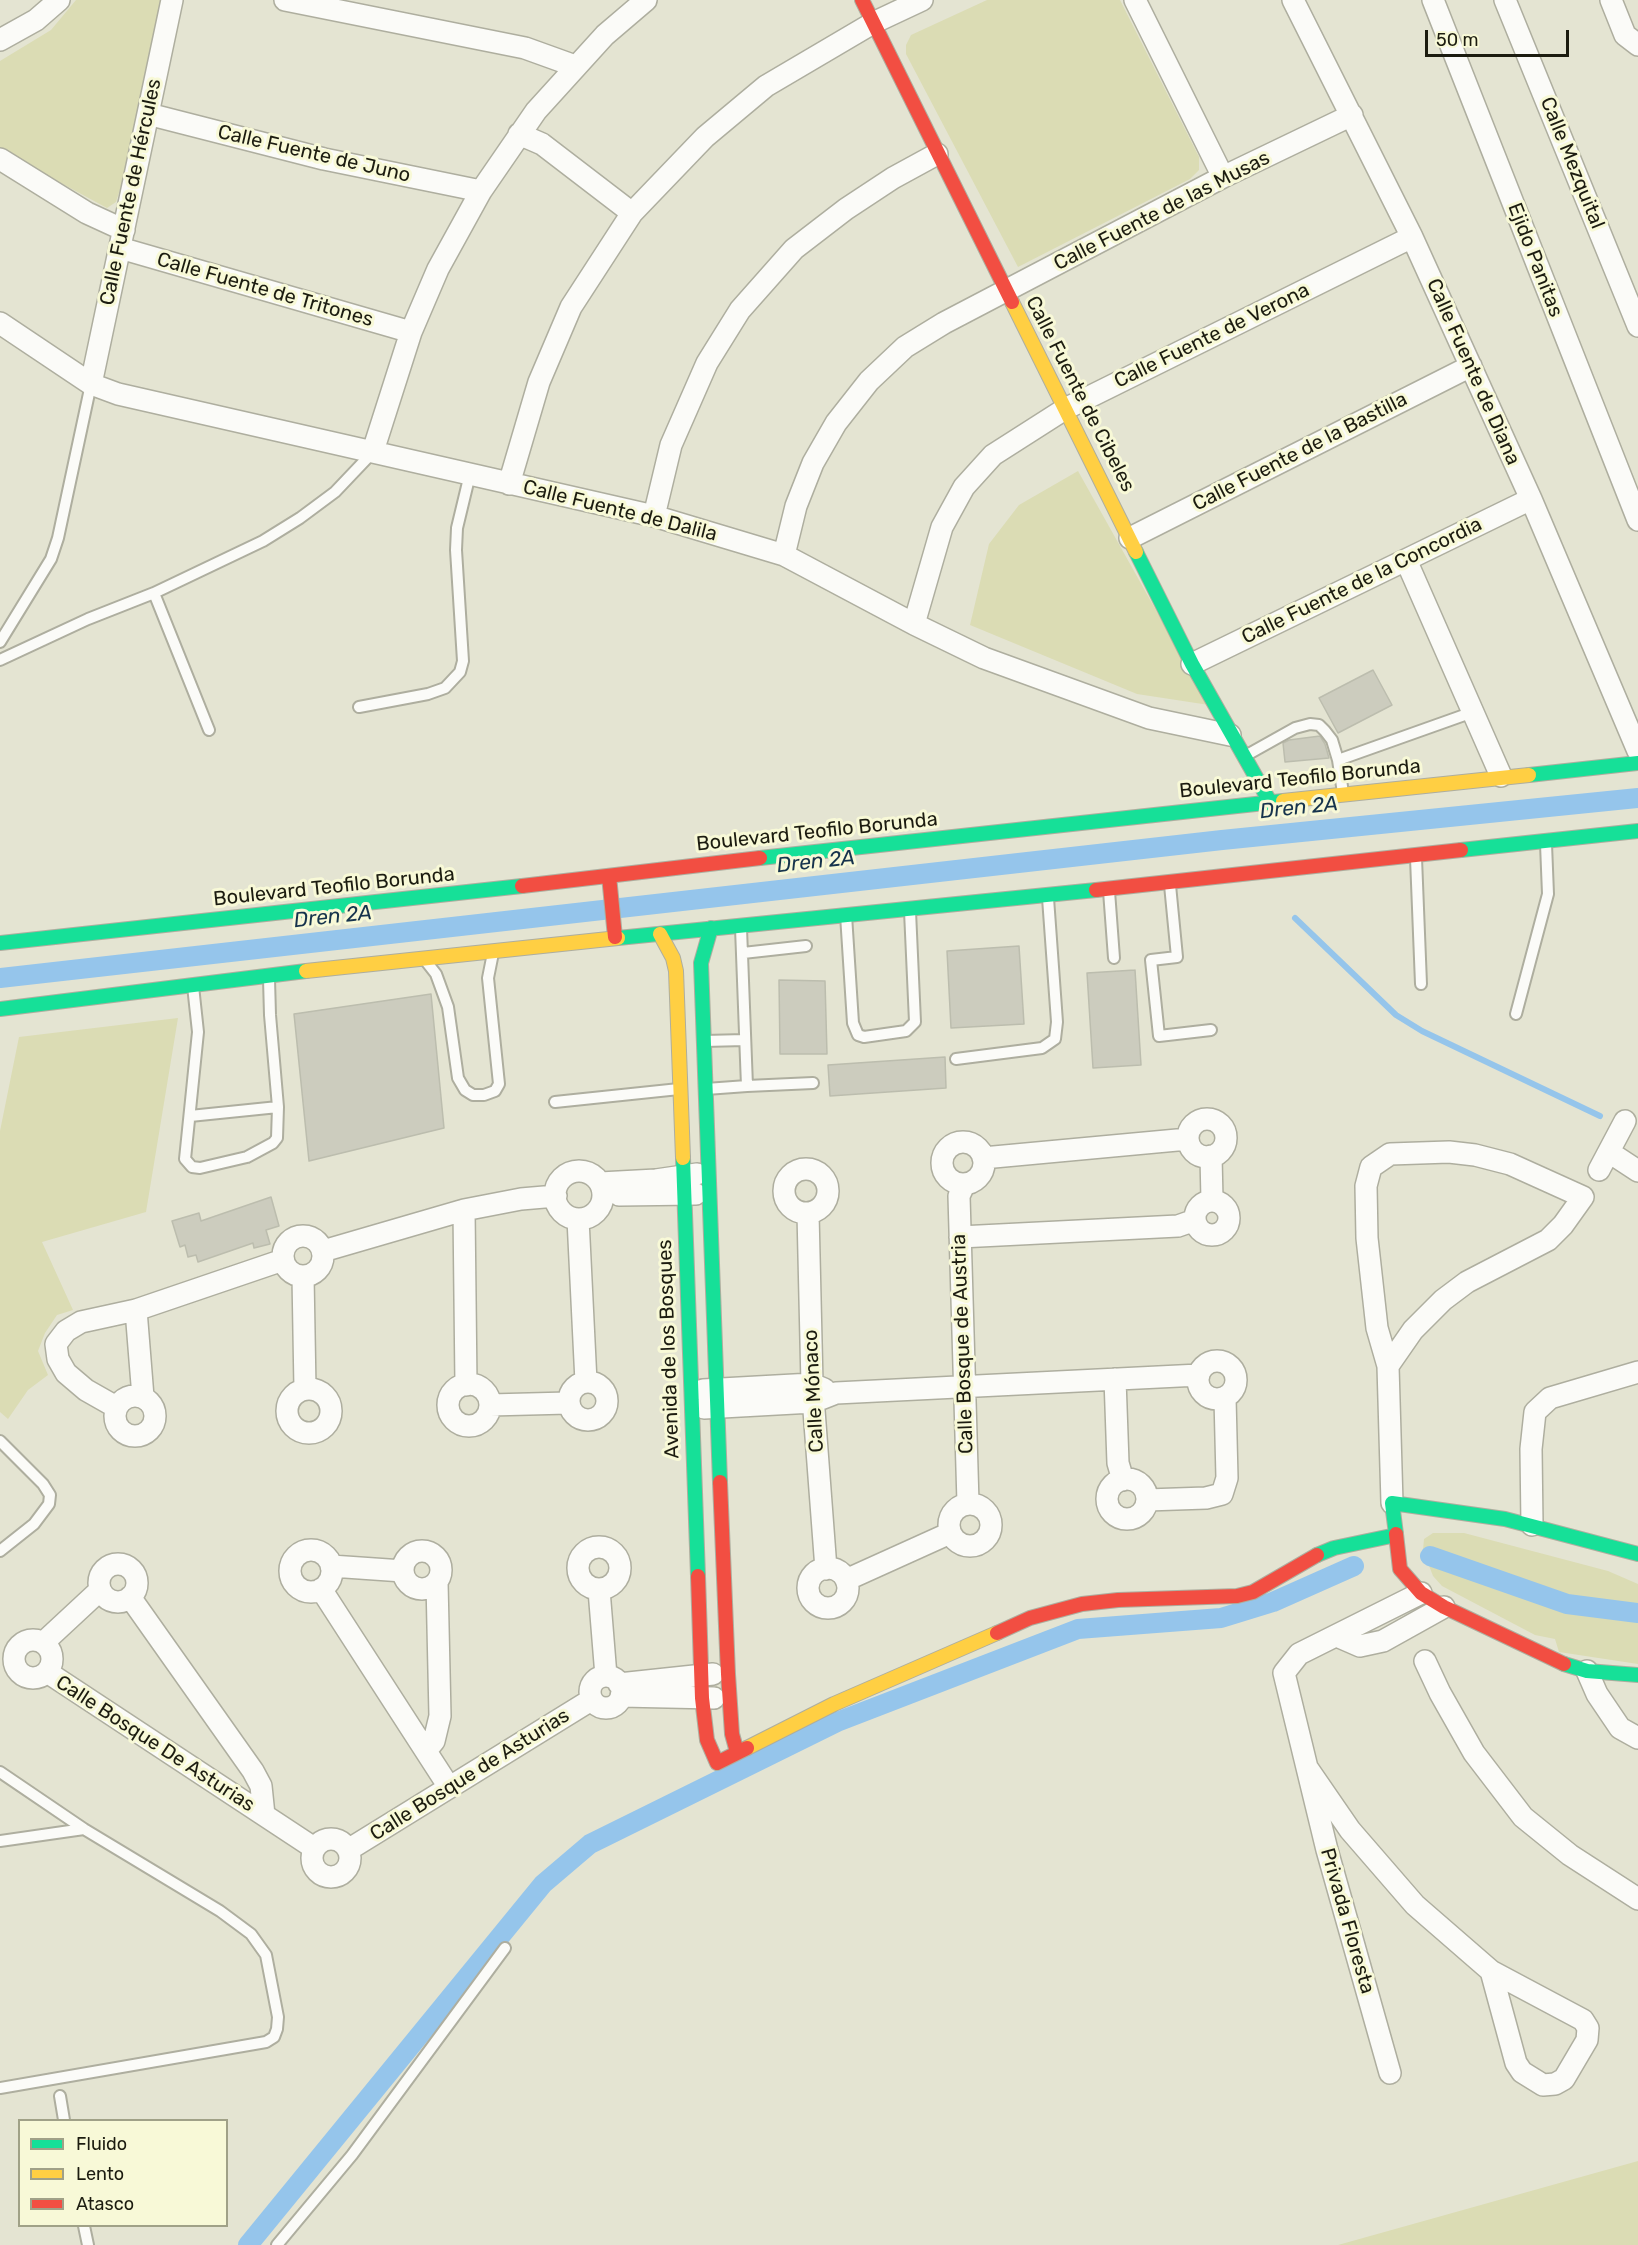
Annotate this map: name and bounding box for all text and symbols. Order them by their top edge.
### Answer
scale bar [1428,18,1572,56]
text: 50 m [1436,29,1479,51]
street label: Calle Fuente de Hércules [95,77,167,307]
street label: Calle Mezquital [1535,94,1609,232]
street label: Calle Fuente de Juno [215,120,413,188]
street label: Calle Fuente de las Musas [1050,146,1274,276]
street label: Ejido Panitas [1502,200,1568,320]
street label: Calle Fuente de Tritones [154,248,376,332]
street label: Calle Fuente de Diana [1421,275,1525,469]
street label: Calle Fuente de Verona [1111,278,1313,394]
street label: Calle Fuente de Cibeles [1020,292,1140,496]
street label: Calle Fuente de la Bastilla [1189,387,1411,517]
street label: Calle Fuente de Dalila [520,475,720,547]
street label: Calle Fuente de la Concordia [1238,512,1486,650]
street label: Boulevard Teofilo Borunda [1178,754,1422,804]
water label: Dren 2A [1259,791,1339,825]
street label: Boulevard Teofilo Borunda [695,807,939,857]
water label: Dren 2A [776,845,856,879]
street label: Boulevard Teofilo Borunda [212,862,456,912]
water label: Dren 2A [293,900,373,934]
street label: Calle Bosque de Austria [947,1234,979,1454]
street label: Avenida de los Bosques [653,1239,685,1459]
street label: Calle Mónaco [799,1329,829,1453]
street label: Calle Bosque De Asturias [51,1671,259,1817]
street label: Calle Bosque de Asturias [366,1704,574,1846]
street label: Privada Floresta [1315,1845,1379,1997]
legend [18,2119,228,2227]
text: Fluido [76,2133,127,2155]
text: Lento [76,2163,124,2185]
text: Atasco [76,2193,134,2215]

